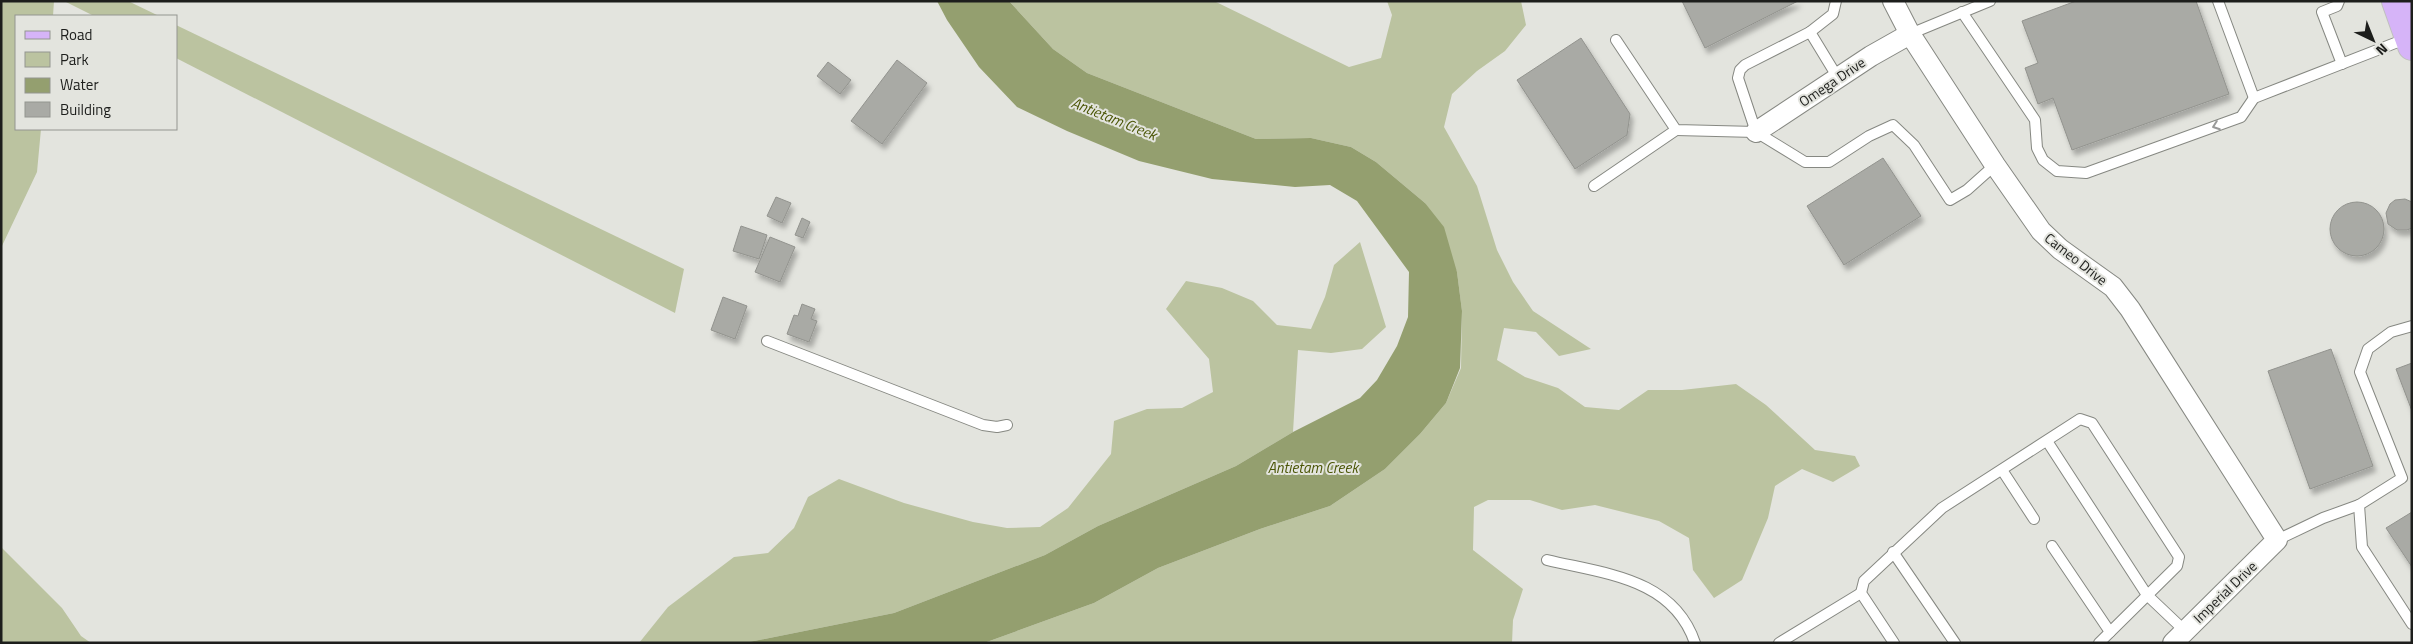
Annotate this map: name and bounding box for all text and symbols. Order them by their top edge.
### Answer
legend [15,15,178,130]
north arrow [2348,15,2398,65]
text: Road [60,23,92,46]
text: N [2371,39,2393,61]
text: Park [60,48,89,71]
street label: Omega Drive [1794,52,1869,112]
text: Water [60,73,99,96]
water label: Antietam Creek [1068,91,1163,147]
text: Building [60,98,111,121]
one-way arrow [2213,120,2221,130]
street label: Cameo Drive [2040,227,2112,290]
water label: Antietam Creek [1268,456,1360,479]
street label: Imperial Drive [2188,556,2261,627]

